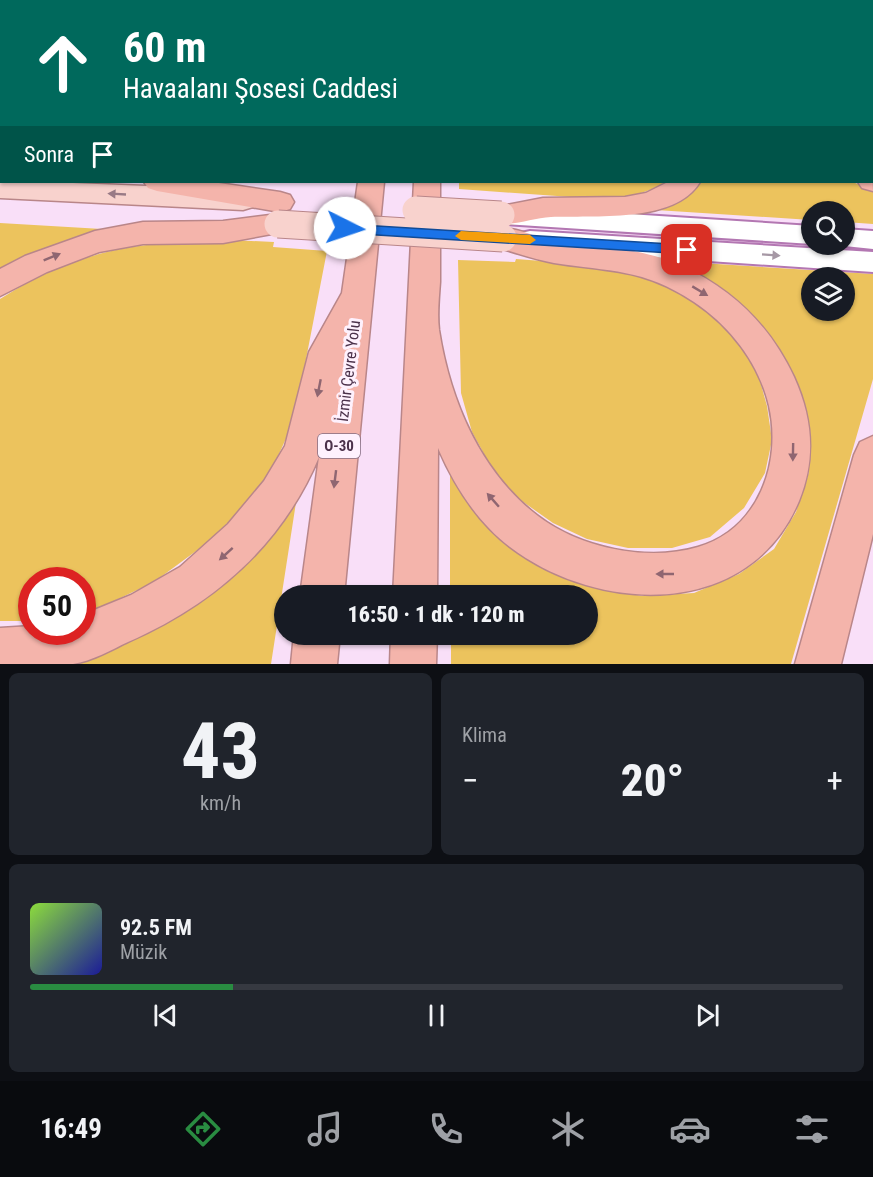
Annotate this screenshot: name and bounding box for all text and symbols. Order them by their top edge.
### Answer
text: 60 m [123,23,206,72]
icon: ahead [24,24,102,102]
text: Havaalanı Şosesi Caddesi [123,73,398,105]
icon: arrive [86,138,119,171]
text: Sonra [24,142,74,167]
one-way arrow [108,190,127,199]
position arrow [313,196,377,260]
map controls [801,201,855,321]
button: search [801,201,855,255]
pin [661,224,712,275]
icon: arrive [670,233,703,266]
one-way arrow [762,251,781,260]
one-way arrow [43,252,61,262]
button: layers [801,267,855,321]
one-way arrow [692,285,708,296]
street label: İzmir Çevre Yolu [333,319,364,423]
one-way arrow [314,379,323,398]
road number: O-30 [318,434,360,458]
one-way arrow [788,442,798,461]
one-way arrow [330,470,340,489]
one-way arrow [487,493,500,508]
one-way arrow [218,547,233,561]
speed limit sign: 50 [18,567,96,645]
one-way arrow [656,569,675,579]
text: 16:50 · 1 dk · 120 m [348,602,524,627]
text: 43 [181,706,260,797]
text: Klima [462,723,507,747]
text: 20° [621,754,684,807]
text: − [462,761,479,800]
text: + [827,761,843,800]
text: km/h [200,791,241,815]
text: 92.5 FM [120,915,192,940]
text: Müzik [120,940,167,964]
icon: previous [149,999,182,1032]
icon: pause [420,999,453,1032]
icon: next [691,999,724,1032]
icon: directions [182,1108,224,1150]
icon: music [304,1108,346,1150]
icon: phone [425,1108,467,1150]
icon: climate [547,1108,589,1150]
icon: car [669,1108,711,1150]
icon: filters [791,1108,833,1150]
text: 16:49 [40,1113,102,1145]

